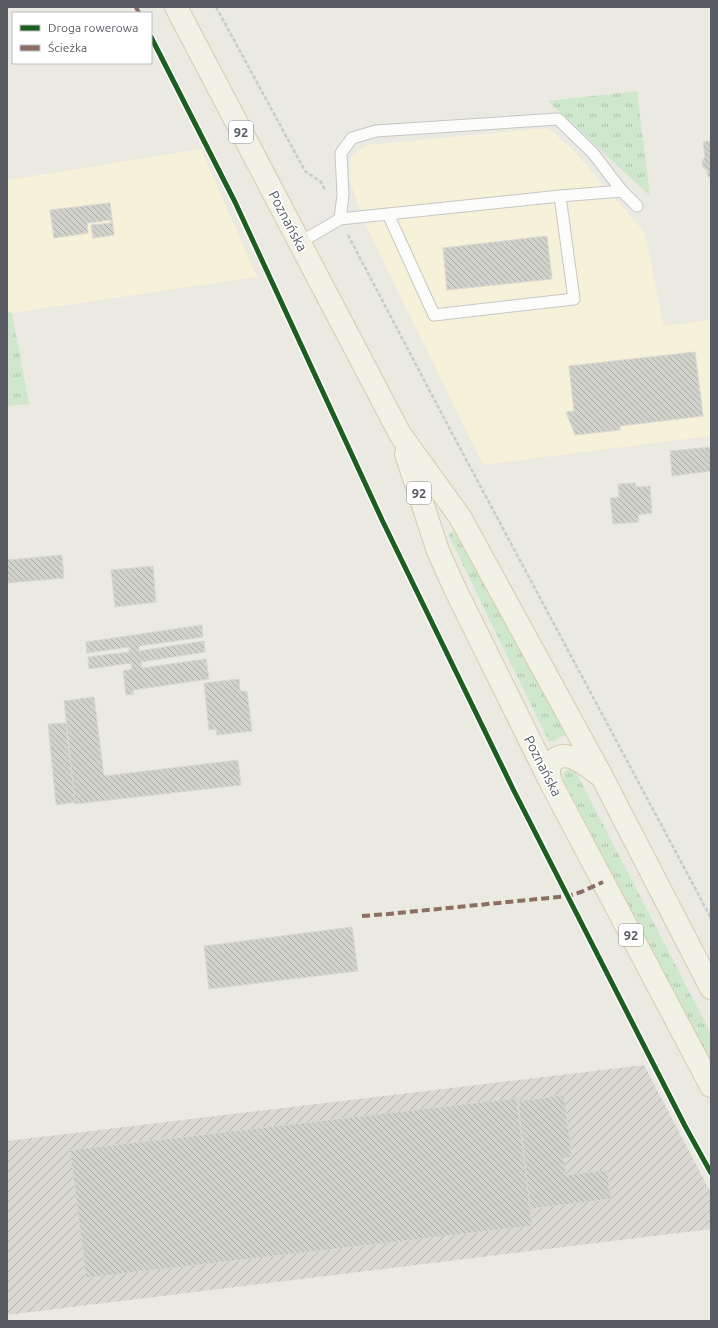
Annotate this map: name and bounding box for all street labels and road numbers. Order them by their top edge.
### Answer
road number: 92 [229,121,253,143]
street label: Poznańska [265,188,311,254]
road number: 92 [407,482,431,504]
street label: Poznańska [521,733,565,799]
road number: 92 [619,924,643,946]

